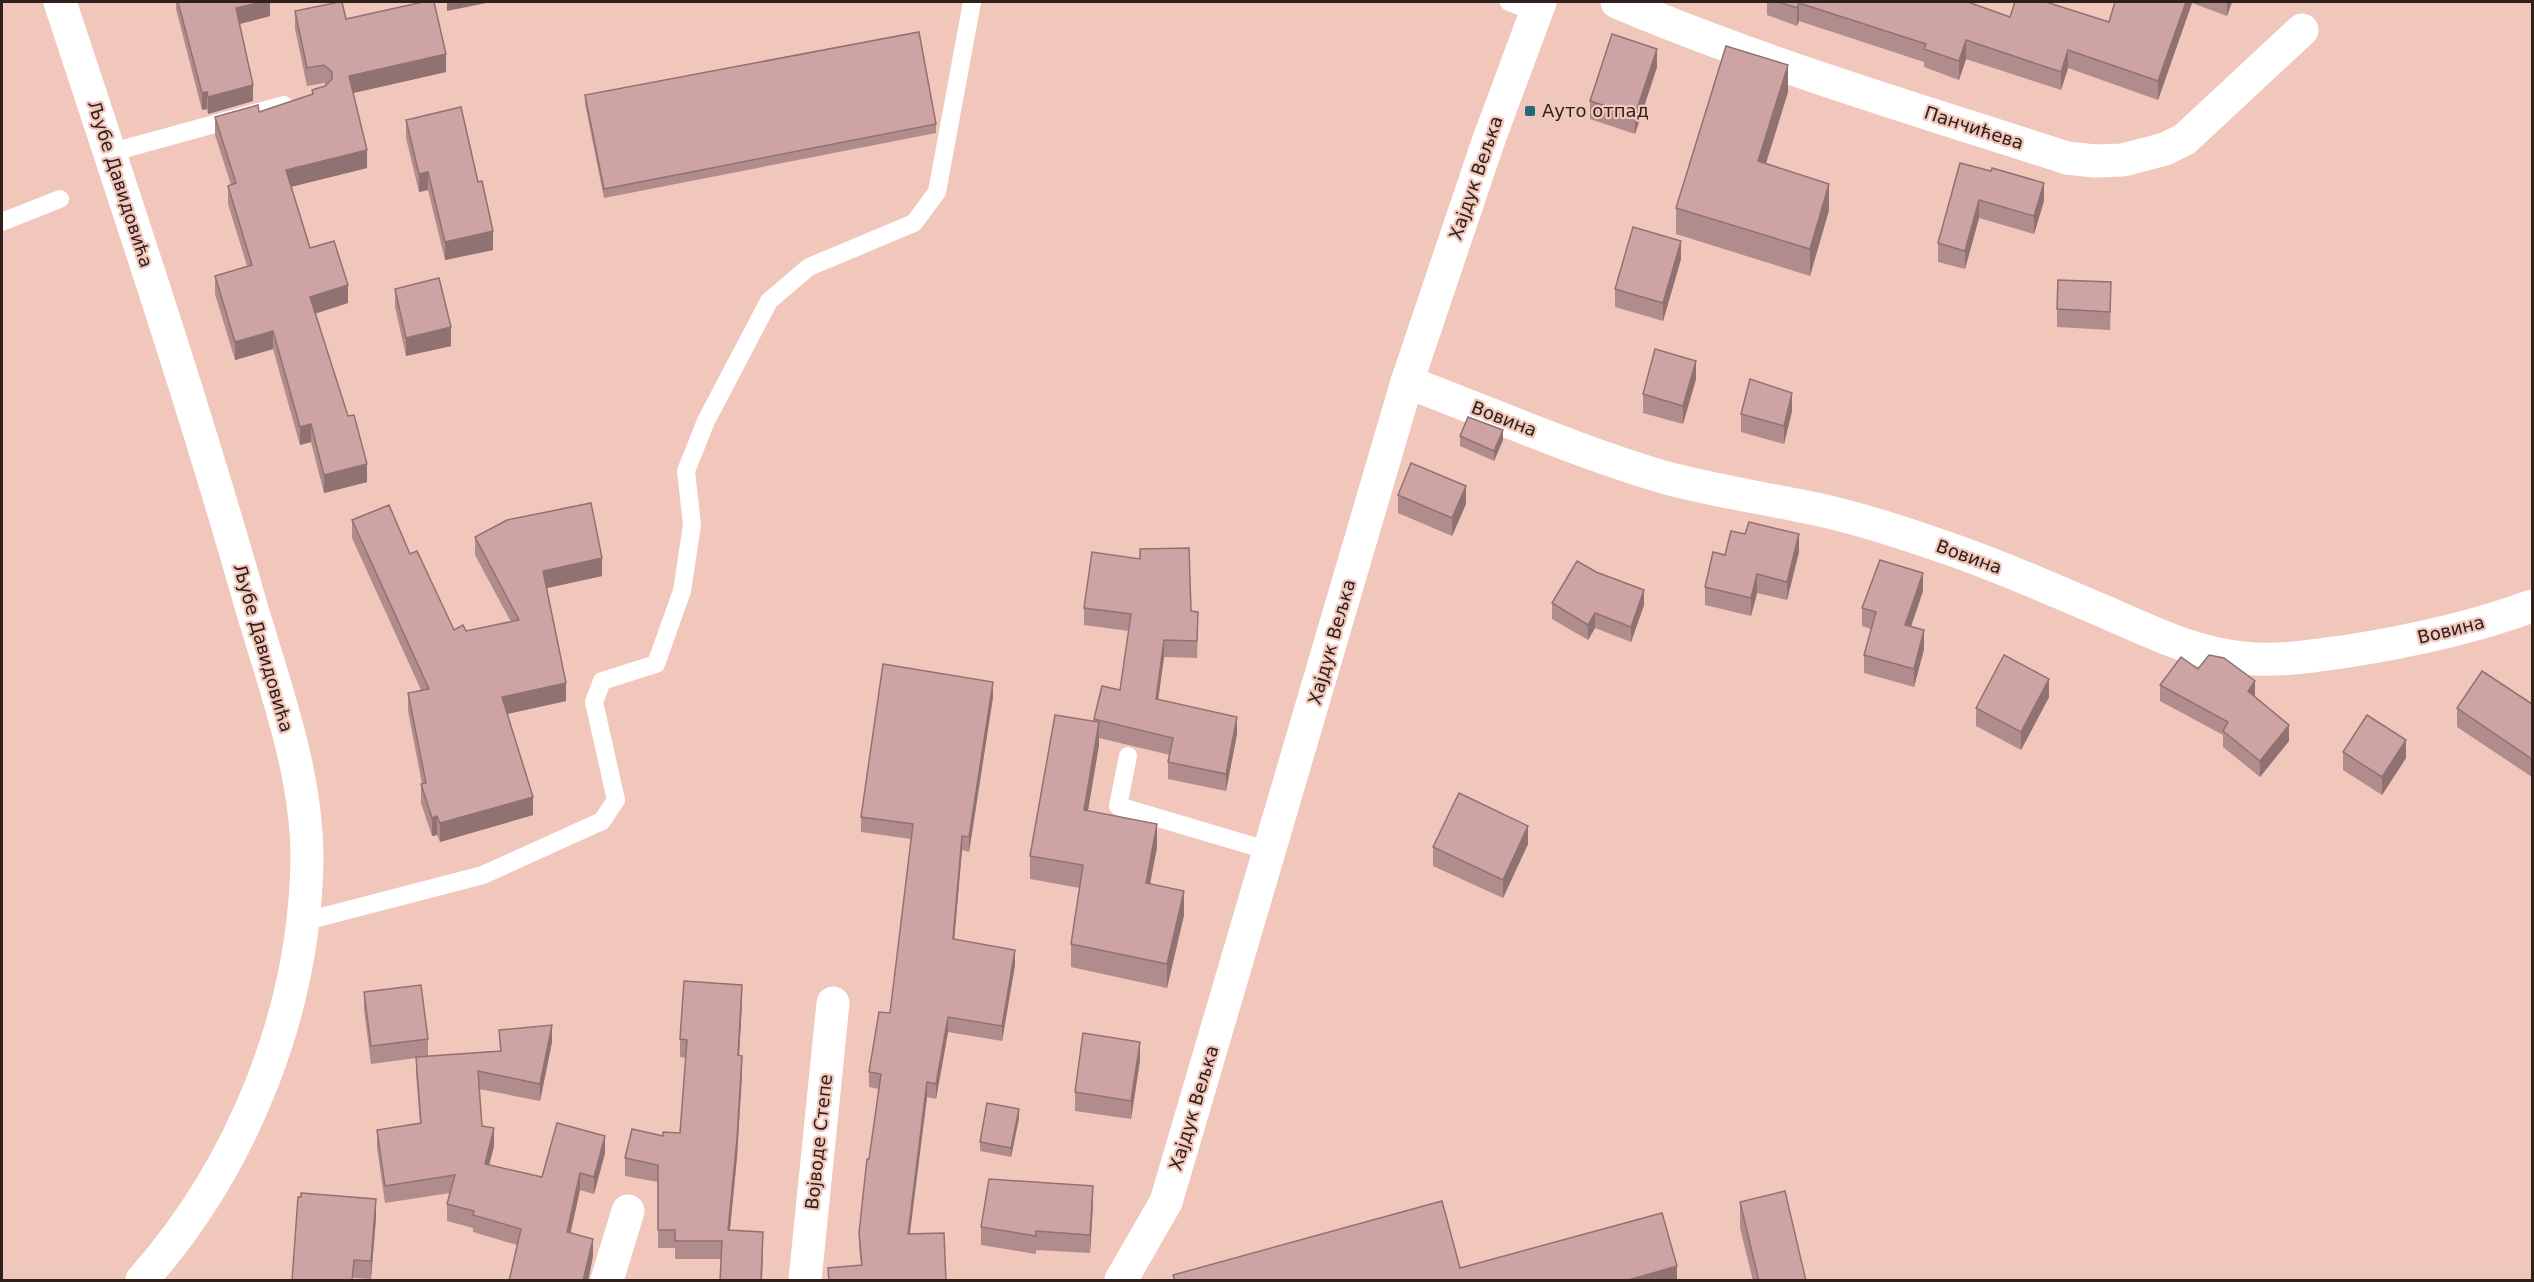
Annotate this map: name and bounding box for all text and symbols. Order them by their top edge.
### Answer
street label: Љубе Давидовића [84,98,157,270]
place label: Ауто отпад [1542,100,1649,121]
street label: Панчићева [1922,102,2026,153]
marker: Ауто отпад [1523,104,1537,118]
street label: Хајдук Вељка [1444,113,1507,243]
street label: Вовина [1468,396,1540,441]
street label: Вовина [1933,535,2005,578]
street label: Љубе Давидовића [229,561,298,734]
street label: Хајдук Вељка [1304,577,1359,707]
street label: Вовина [2415,611,2487,648]
street label: Хајдук Вељка [1165,1043,1223,1173]
street label: Војводе Степе [801,1073,836,1211]

